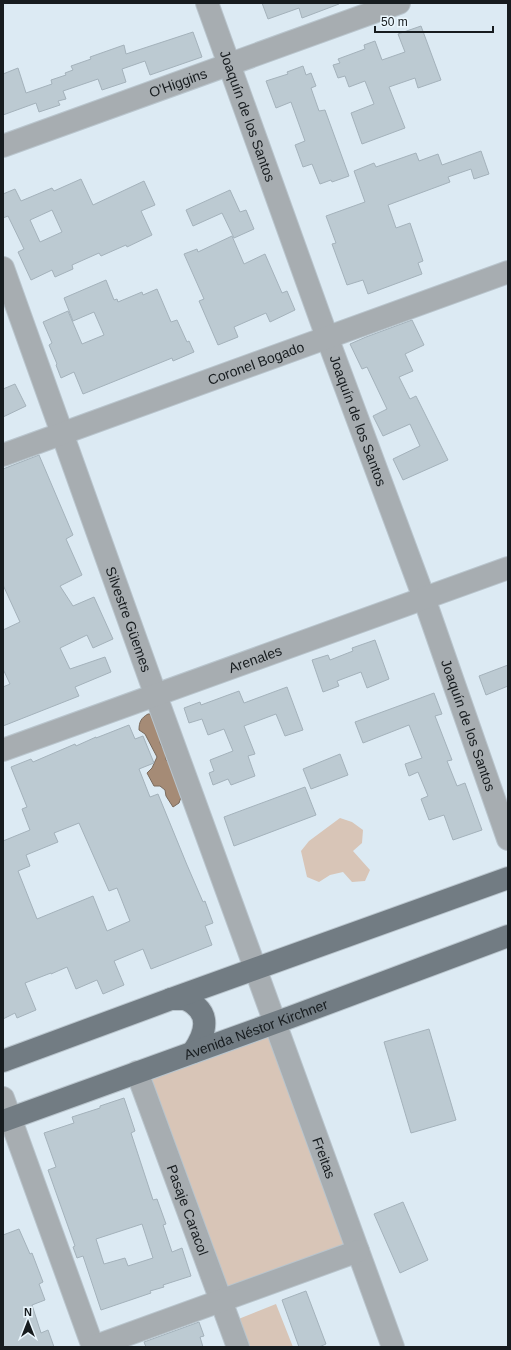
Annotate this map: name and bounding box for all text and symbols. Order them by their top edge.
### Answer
scale bar [375,8,493,34]
text: 50 m [381,15,408,29]
street label: Joaquín de los Santos [217,48,279,184]
street label: O'Higgins [147,65,209,101]
street label: Coronel Bogado [206,339,306,388]
street label: Joaquín de los Santos [326,353,390,488]
street label: Silvestre Güemes [102,564,155,674]
street label: Arenales [226,642,284,676]
street label: Joaquín de los Santos [438,657,499,793]
street label: Avenida Néstor Kirchner [182,996,330,1063]
street label: Freitas [309,1135,339,1181]
street label: Pasaje Caracol [164,1163,212,1257]
north arrow [8,1302,48,1342]
text: N [24,1306,32,1318]

